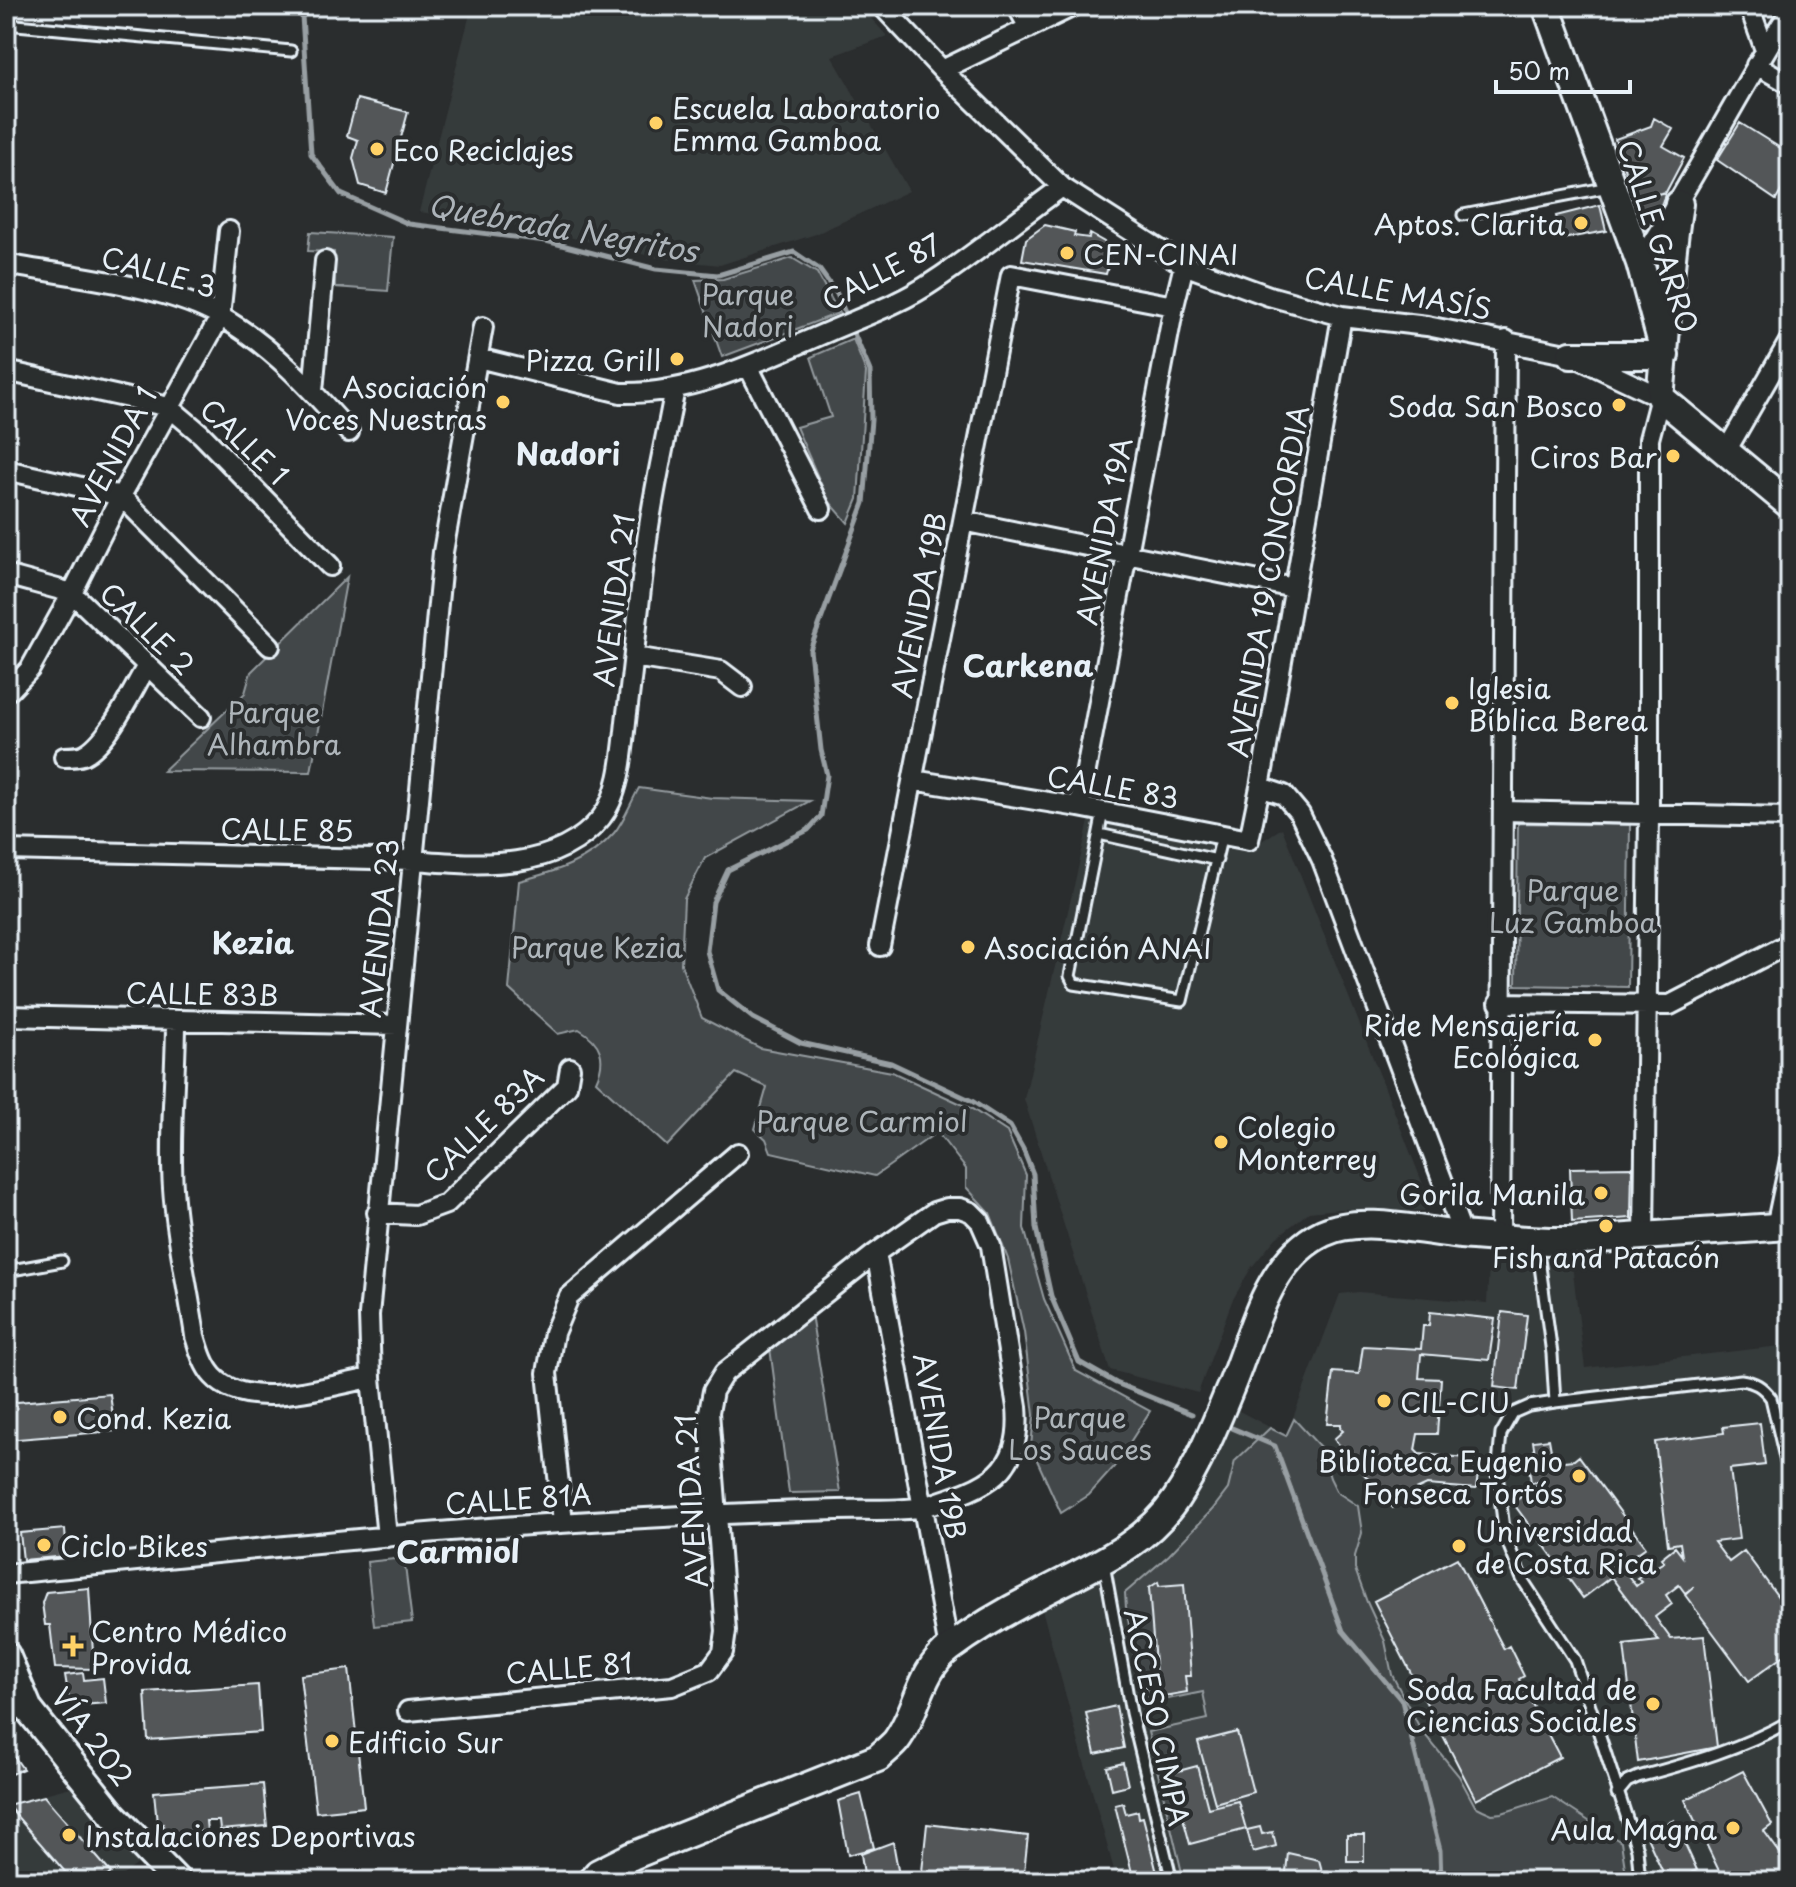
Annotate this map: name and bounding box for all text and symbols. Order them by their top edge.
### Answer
scale bar [1496,44,1630,94]
text: 50 m [1508,52,1570,88]
place label: Escuela Laboratorio Emma Gamboa [672,86,941,161]
marker: Escuela Laboratorio Emma Gamboa [647,114,665,132]
place label: Eco Reciclajes [393,128,574,171]
street label: CALLE GARRO [1608,134,1710,338]
marker: Eco Reciclajes [368,140,386,158]
water label: Quebrada Negritos [425,181,704,273]
place label: Aptos. Clarita [1374,202,1565,245]
marker: Aptos. Clarita [1572,214,1590,232]
street label: CALLE 87 [814,222,948,320]
place label: CEN-CINAI [1083,232,1239,275]
street label: CALLE 3 [97,234,221,308]
marker: CEN-CINAI [1058,244,1076,262]
street label: CALLE MASÍS [1301,254,1495,330]
park label: Parque Nadori [701,272,795,347]
place label: Pizza Grill [526,338,661,381]
marker: Pizza Grill [668,350,686,368]
place label: Asociación Voces Nuestras [285,365,487,440]
street label: AVENIDA 1 [57,379,167,533]
place label: Soda San Bosco [1387,384,1603,427]
street label: CALLE 1 [191,388,299,494]
marker: Asociación Voces Nuestras [494,393,512,411]
marker: Soda San Bosco [1610,396,1628,414]
street label: AVENIDA 19 CONCORDIA [1215,402,1319,760]
district label: Nadori [516,430,620,475]
street label: AVENIDA 19A [1064,433,1142,629]
place label: Ciros Bar [1530,435,1657,478]
marker: Ciros Bar [1664,447,1682,465]
street label: AVENIDA 19B [879,509,957,701]
street label: AVENIDA 21 [581,511,645,689]
street label: CALLE 2 [91,571,205,685]
district label: Carkena [962,642,1094,687]
place label: Iglesia Bíblica Berea [1468,666,1648,741]
park label: Parque Alhambra [207,690,342,765]
marker: Iglesia Bíblica Berea [1443,694,1461,712]
street label: CALLE 83 [1044,753,1182,819]
street label: CALLE 85 [220,806,354,852]
street label: AVENIDA 23 [347,837,409,1019]
park label: Parque Luz Gamboa [1489,868,1658,943]
district label: Kezia [212,919,295,964]
park label: Parque Kezia [511,925,684,968]
place label: Asociación ANAI [984,926,1212,969]
marker: Asociación ANAI [959,938,977,956]
street label: CALLE 83B [125,970,279,1016]
place label: Ride Mensajería Ecológica [1364,1003,1579,1078]
marker: Ride Mensajería Ecológica [1586,1031,1604,1049]
street label: CALLE 83A [413,1056,553,1192]
park label: Parque Carmiol [756,1099,968,1142]
place label: Colegio Monterrey [1237,1105,1377,1180]
marker: Colegio Monterrey [1212,1133,1230,1151]
place label: Gorila Manila [1399,1172,1585,1215]
marker: Gorila Manila [1592,1184,1610,1202]
marker: Fish and Patacón [1597,1217,1615,1235]
place label: Fish and Patacón [1492,1235,1720,1278]
street label: AVENIDA 19B [903,1350,979,1542]
place label: CIL-CIU [1400,1380,1510,1423]
marker: CIL-CIU [1375,1392,1393,1410]
park label: Parque Los Sauces [1008,1395,1152,1470]
place label: Cond. Kezia [76,1396,232,1439]
marker: Cond. Kezia [51,1408,69,1426]
street label: AVENIDA 21 [662,1413,718,1589]
place label: Biblioteca Eugenio Fonseca Tortós [1318,1439,1563,1514]
marker: Biblioteca Eugenio Fonseca Tortós [1570,1467,1588,1485]
street label: CALLE 81A [443,1471,593,1525]
place label: Universidad de Costa Rica [1475,1509,1657,1584]
place label: Ciclo Bikes [60,1524,208,1567]
district label: Carmiol [396,1528,520,1573]
marker: Ciclo Bikes [35,1536,53,1554]
marker: Universidad de Costa Rica [1450,1537,1468,1555]
street label: ACCESO CIMPA [1114,1604,1202,1830]
place label: Centro Médico Provida [91,1609,287,1684]
marker: Centro Médico Provida [62,1635,84,1657]
street label: CALLE 81 [504,1640,634,1694]
place label: Soda Facultad de Ciencias Sociales [1406,1667,1637,1742]
street label: VÍA 202 [41,1677,145,1795]
marker: Soda Facultad de Ciencias Sociales [1644,1695,1662,1713]
place label: Edificio Sur [348,1720,503,1763]
marker: Edificio Sur [323,1732,341,1750]
place label: Aula Magna [1551,1807,1718,1850]
place label: Instalaciones Deportivas [85,1814,416,1857]
marker: Aula Magna [1724,1819,1742,1837]
marker: Instalaciones Deportivas [60,1826,78,1844]

